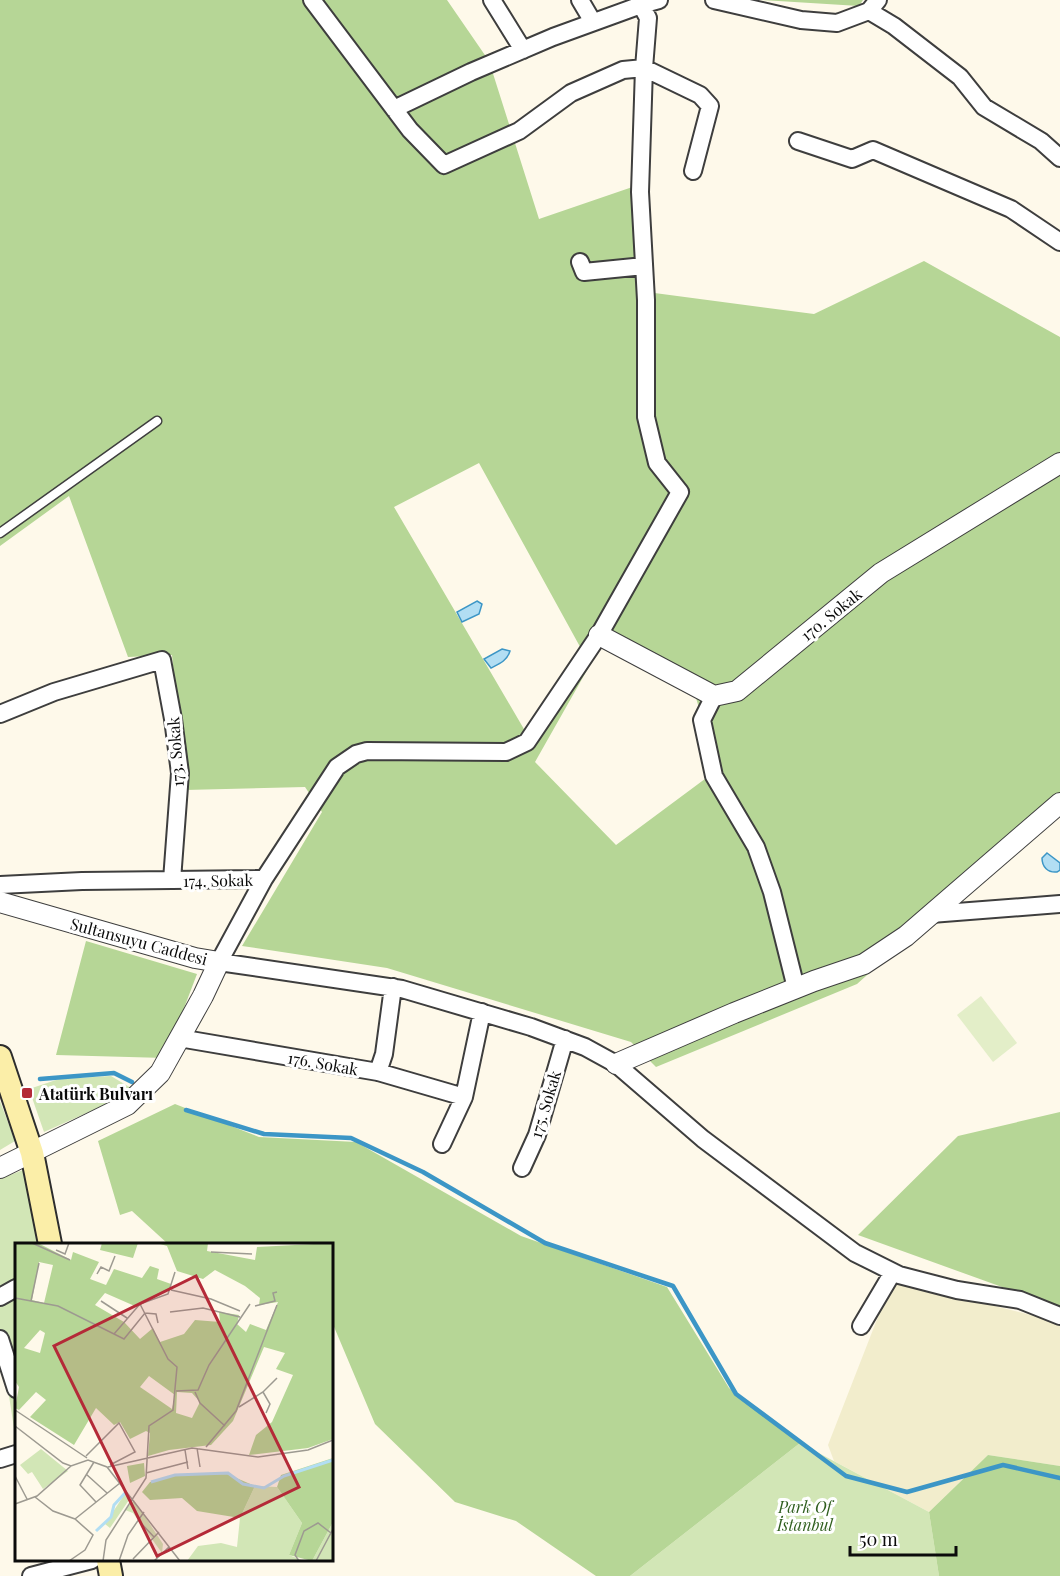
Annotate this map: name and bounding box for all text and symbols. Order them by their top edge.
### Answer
street label: 170. Sokak [796,583,866,645]
street label: 173. Sokak [162,716,188,788]
street label: 174. Sokak [183,869,254,891]
street label: Sultansuyu Caddesi [68,913,210,969]
street label: 176. Sokak [286,1046,360,1080]
street label: 175. Sokak [525,1067,565,1140]
place label: Atatürk Bulvarı [38,1083,153,1104]
marker: Atatürk Bulvarı [20,1086,34,1100]
inset map [15,1243,333,1561]
park label: Park Of İstanbul [776,1496,835,1535]
scale bar [850,1519,956,1557]
text: 50 m [859,1527,898,1551]

